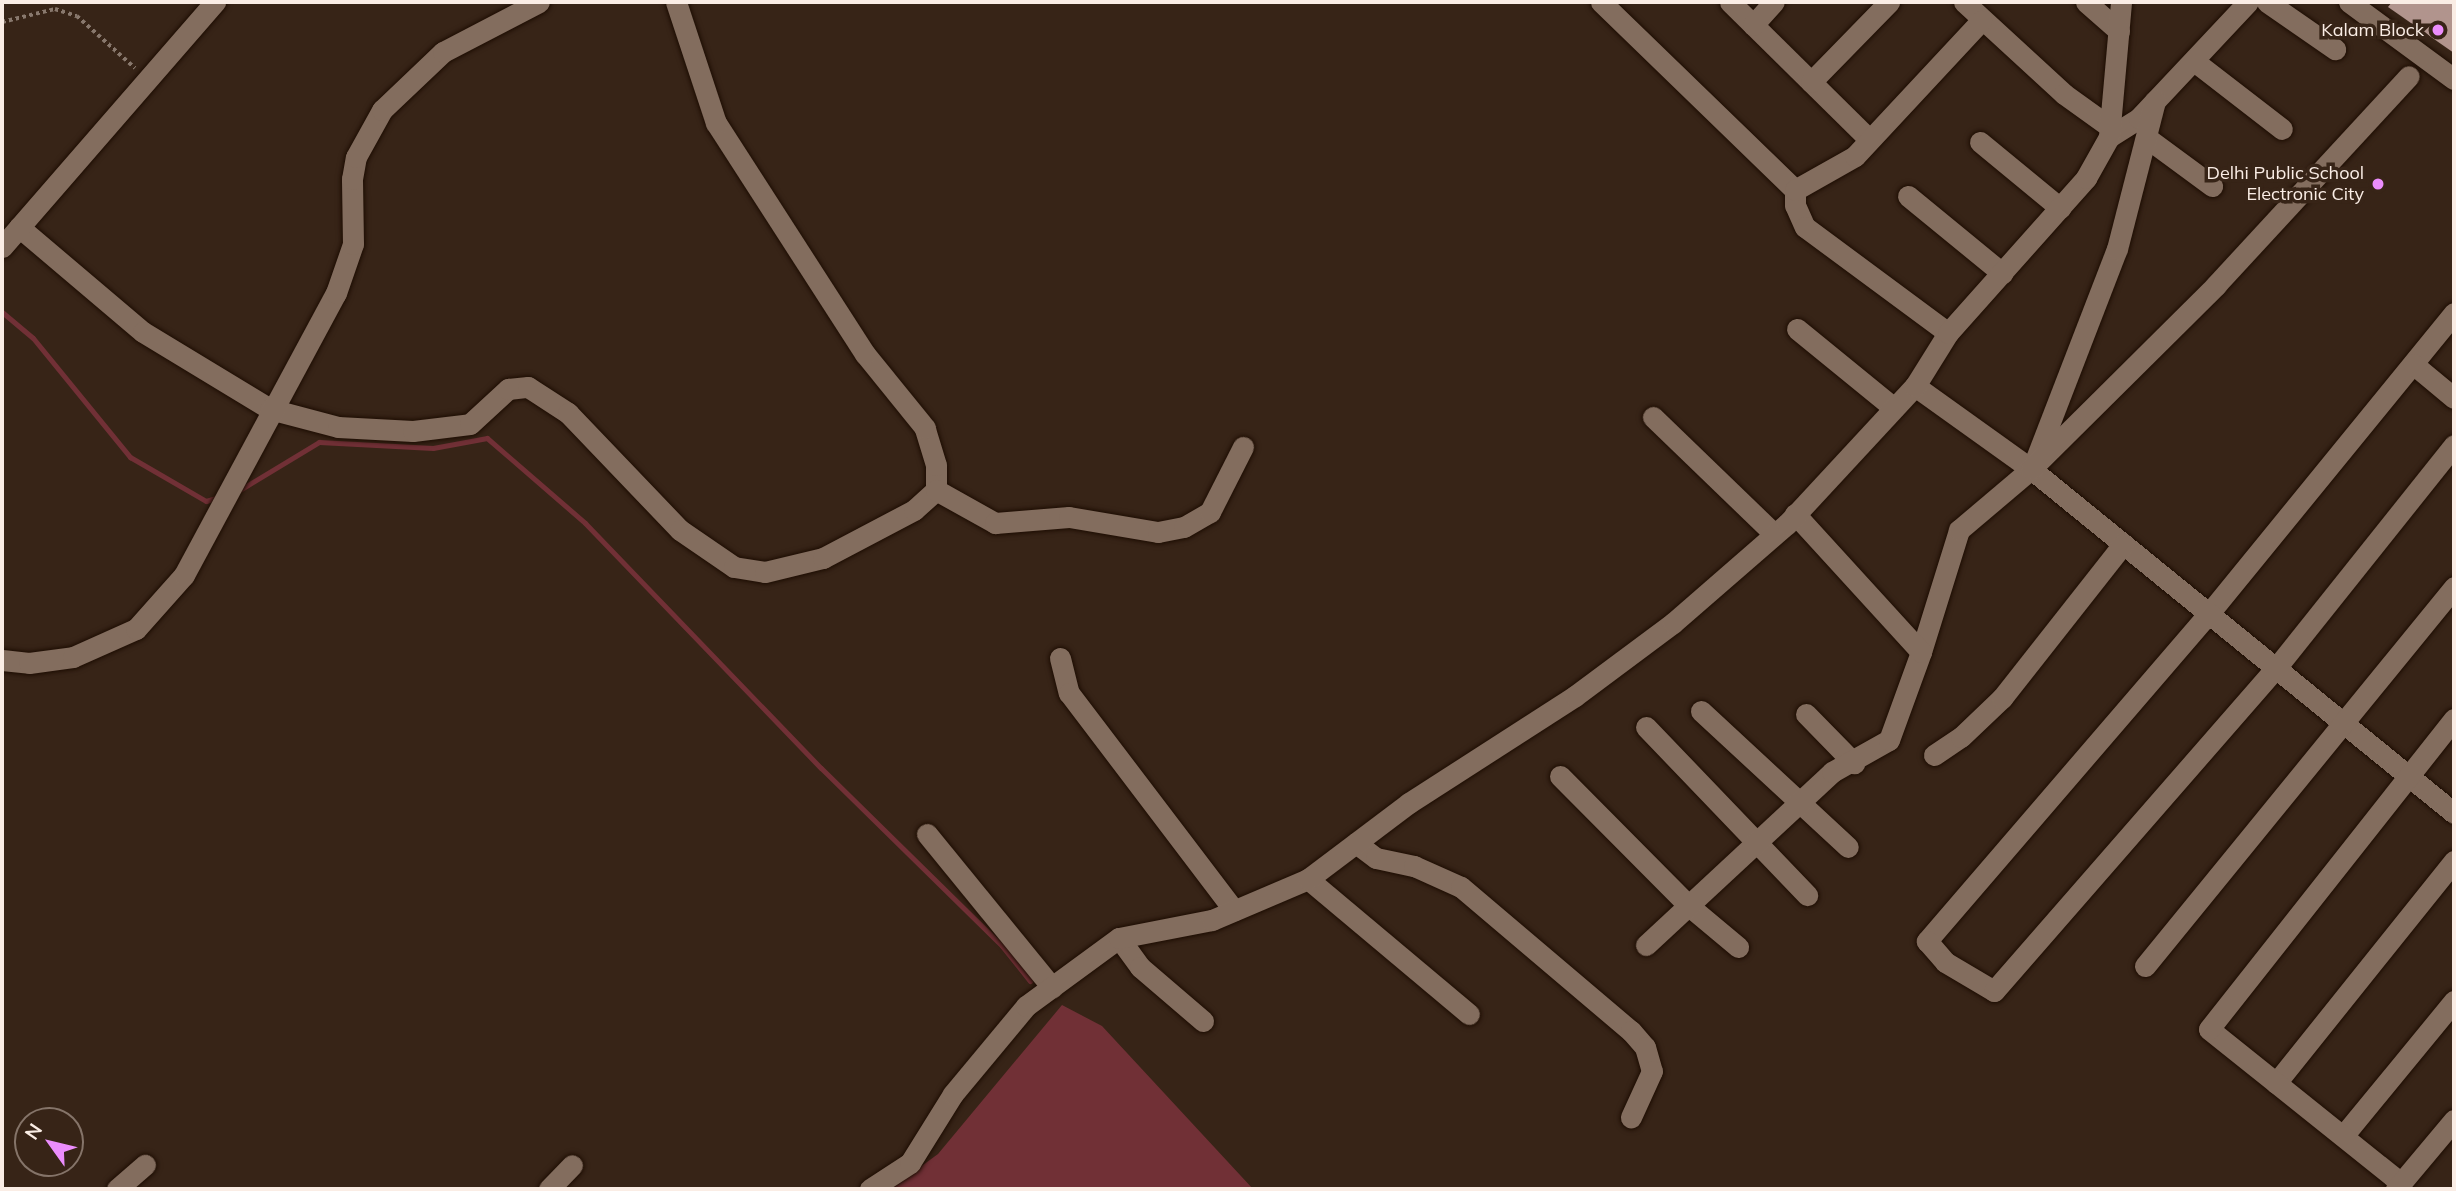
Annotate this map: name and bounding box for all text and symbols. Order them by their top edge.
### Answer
place label: Kalam Block [2321,19,2424,41]
marker: Kalam Block [2430,22,2446,38]
place label: Delhi Public School Electronic City [2206,163,2364,206]
marker: Delhi Public School Electronic City [2370,176,2386,192]
north arrow [14,1107,84,1177]
text: N [19,1119,47,1144]

